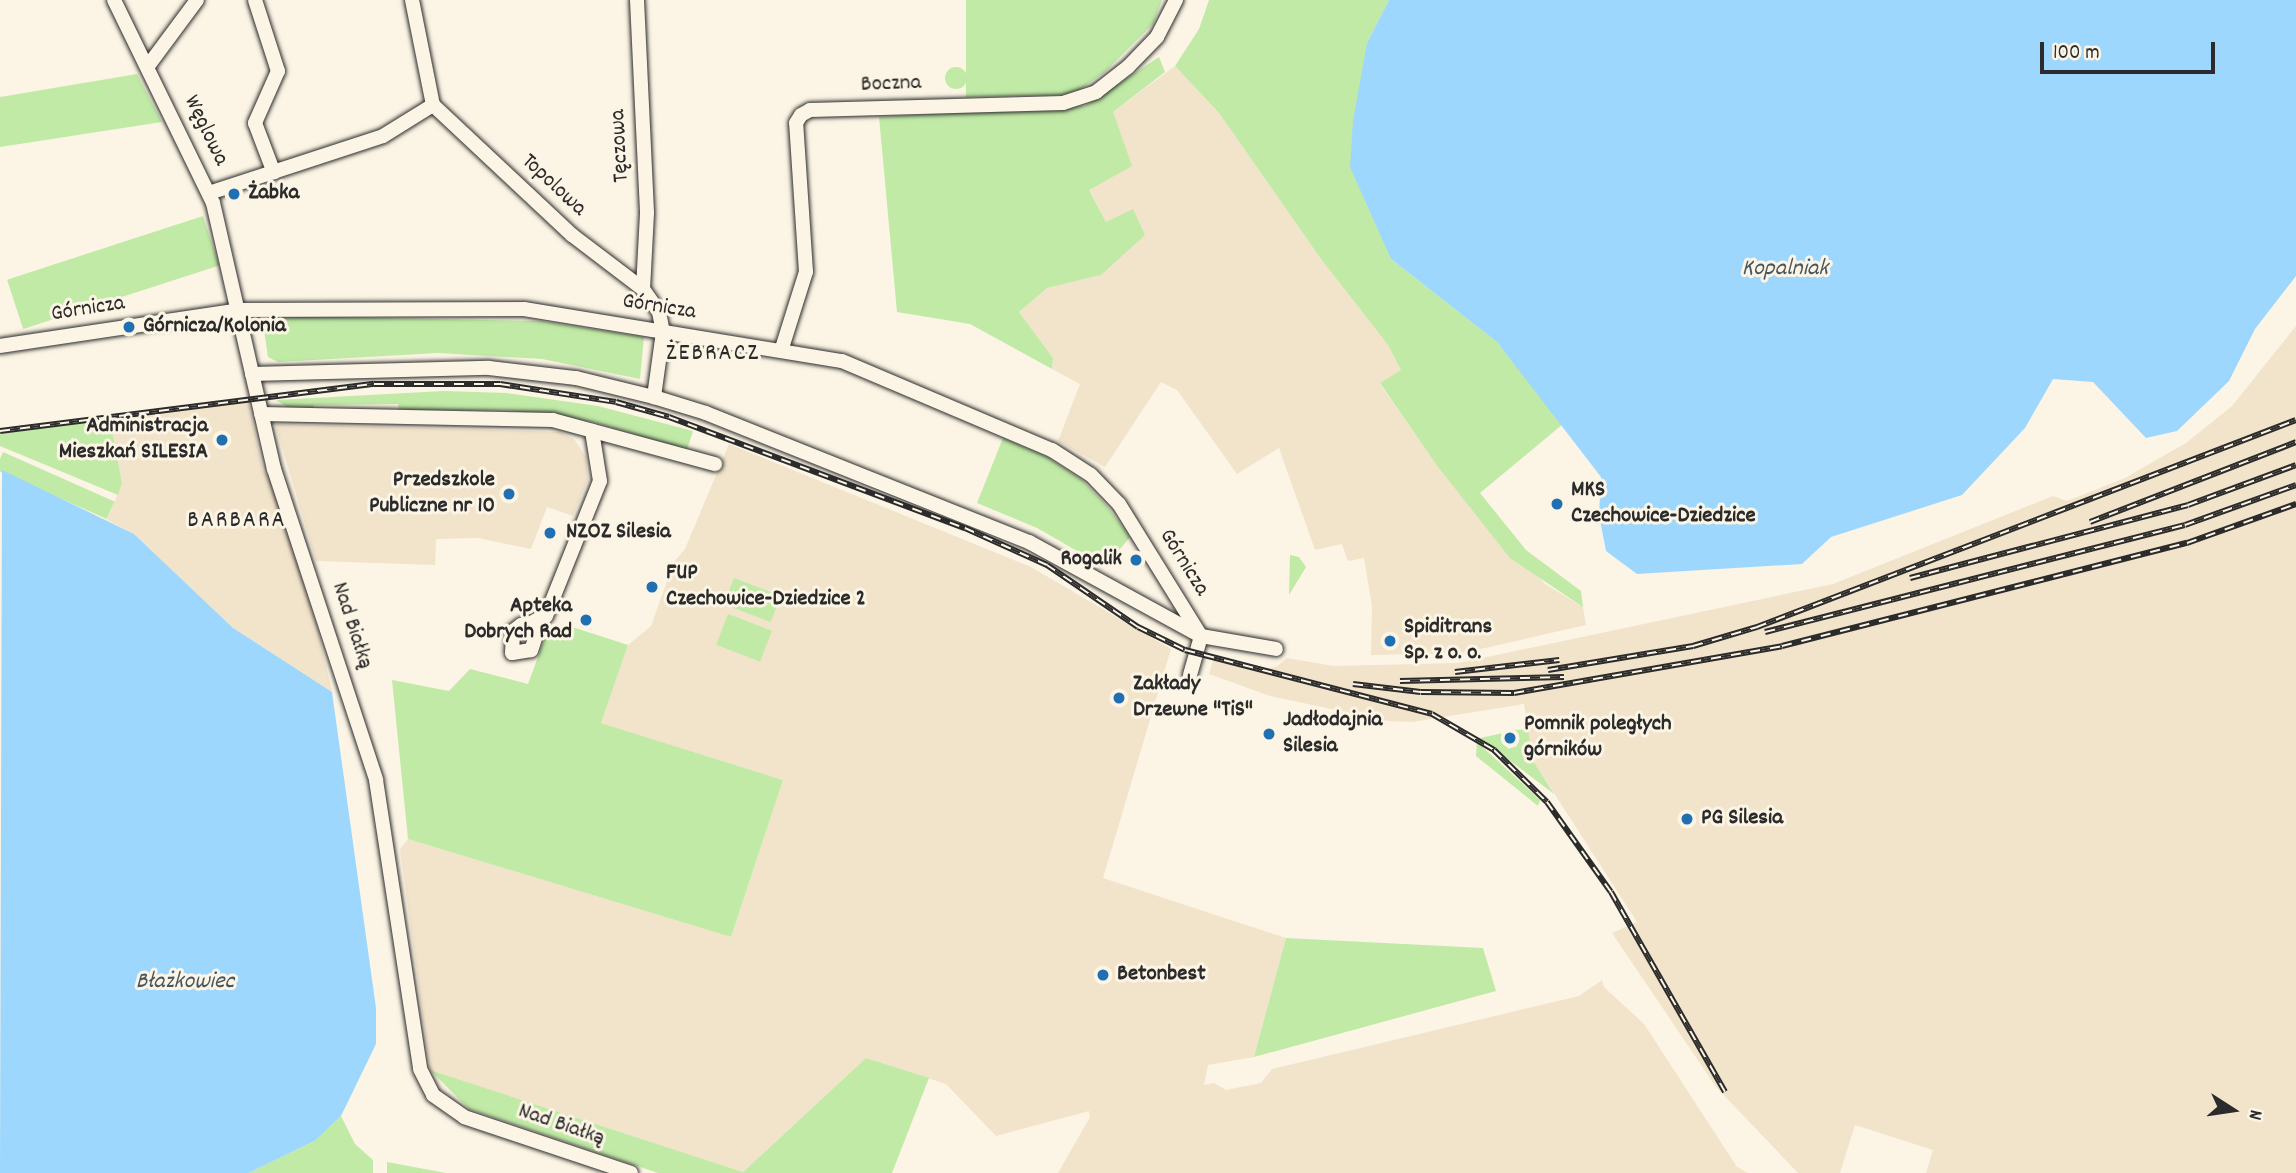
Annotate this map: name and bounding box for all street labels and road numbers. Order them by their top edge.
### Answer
street label: Boczna [860,70,922,100]
street label: Węglowa [176,91,234,171]
street label: Tęczowa [605,109,637,183]
street label: Topolowa [515,149,591,223]
street label: Górnicza [620,289,698,327]
street label: Górnicza [49,291,127,329]
street label: Górnicza [1152,524,1214,602]
street label: Nad Białką [324,579,378,673]
street label: Nad Białką [514,1098,608,1154]

